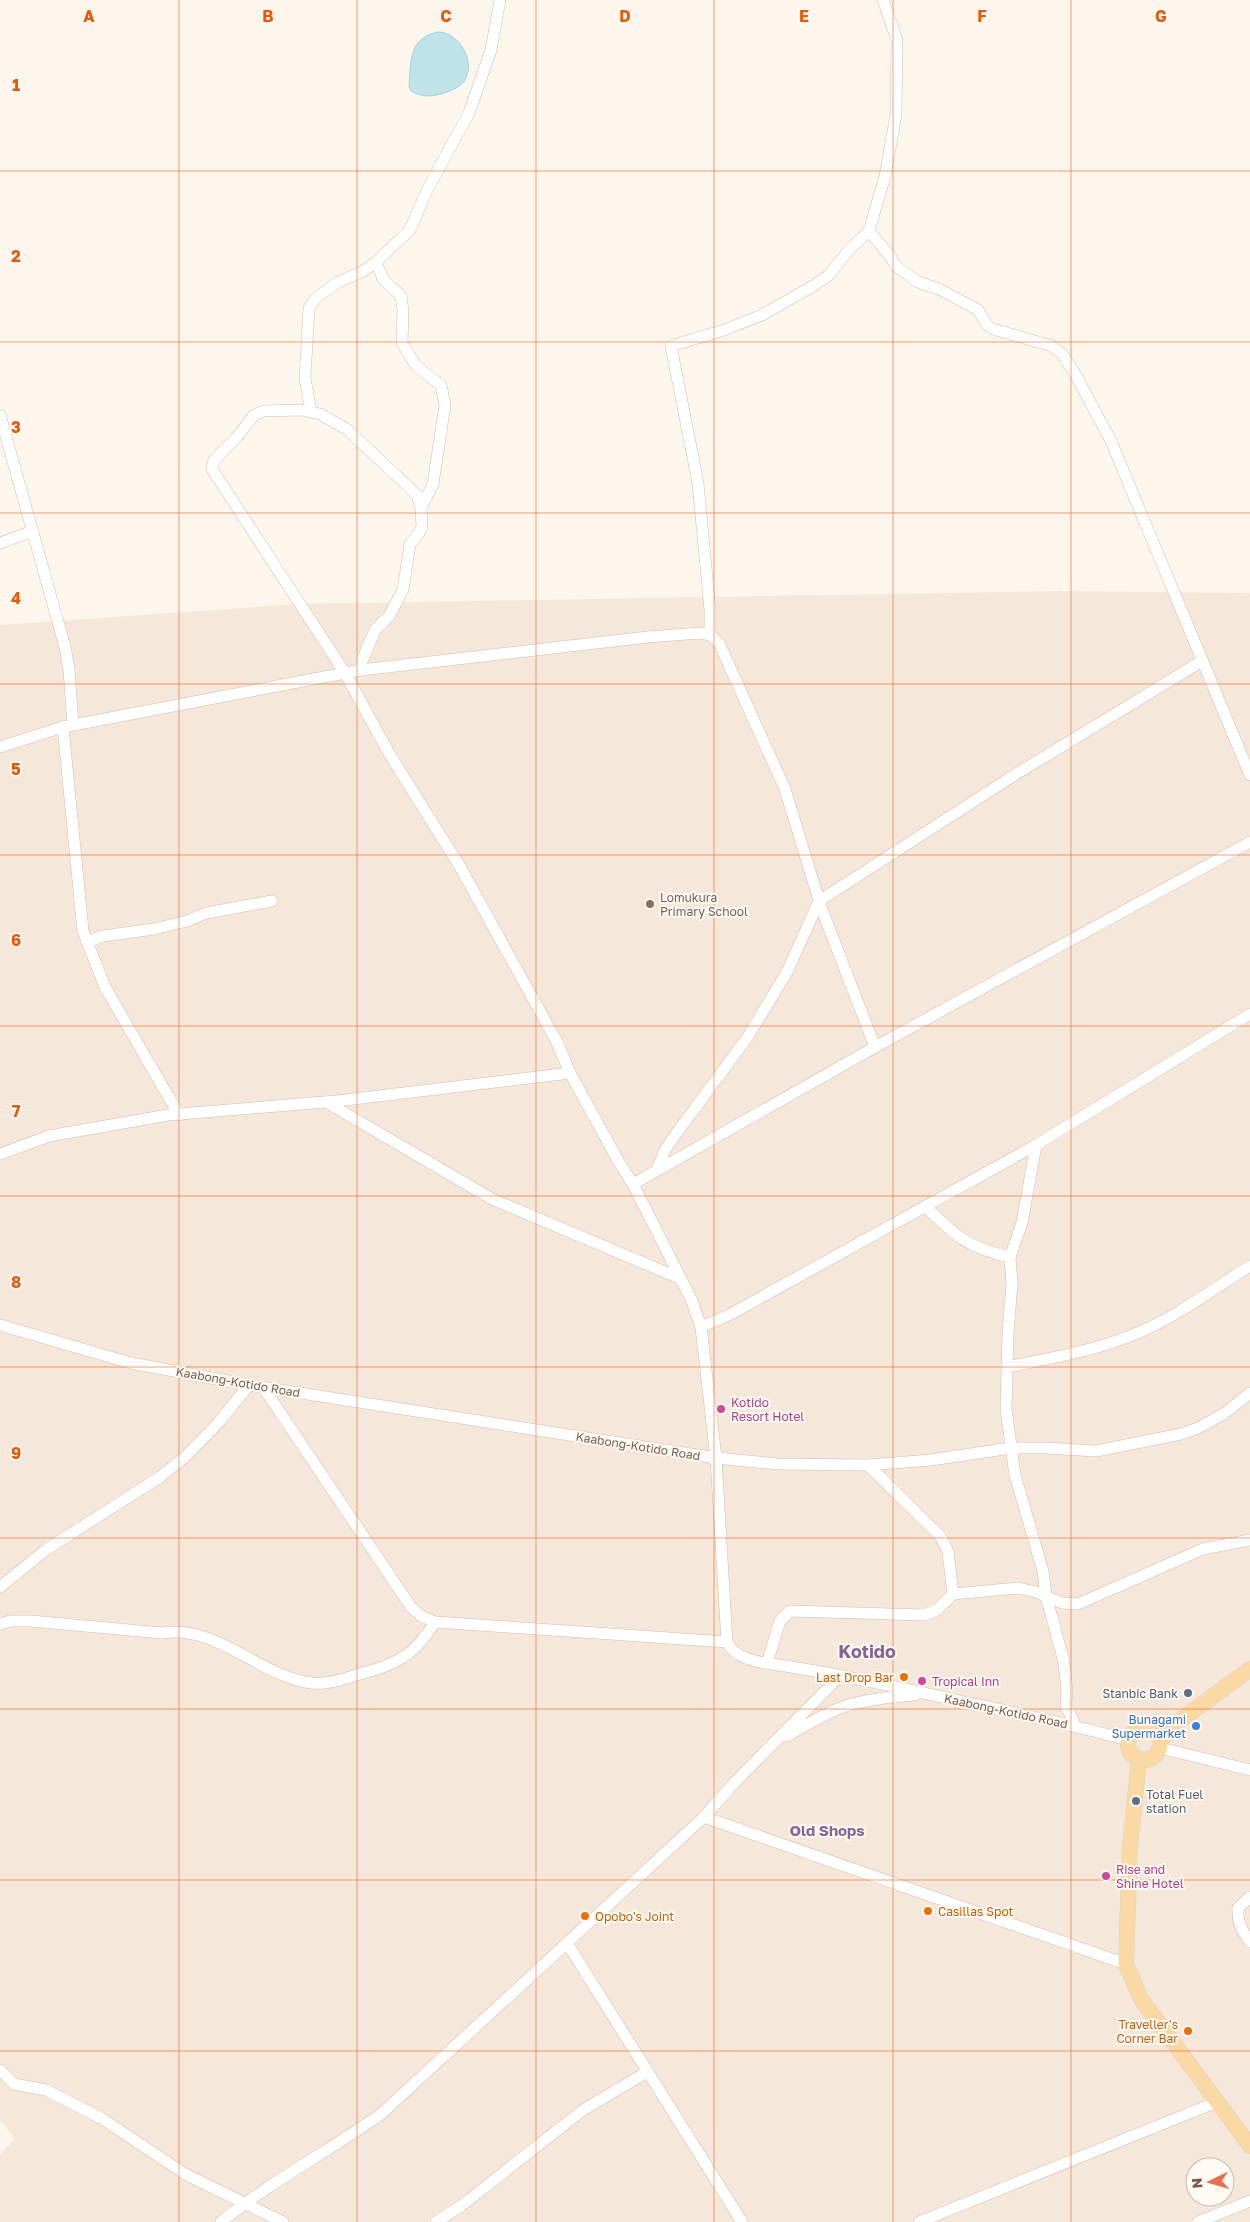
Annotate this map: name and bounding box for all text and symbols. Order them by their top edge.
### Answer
text: A [83,6,95,26]
text: B [262,6,274,26]
text: C [440,6,452,26]
text: D [619,6,631,26]
text: E [799,6,809,26]
text: F [977,6,987,26]
text: G [1155,6,1167,26]
text: 1 [12,75,20,95]
text: 2 [11,246,21,266]
text: 3 [11,417,21,437]
text: 4 [11,588,21,608]
text: 5 [11,759,21,779]
place label: Lomukura Primary School [660,890,748,919]
marker: Lomukura Primary School [644,898,656,910]
text: 6 [11,930,21,950]
text: 7 [12,1101,21,1121]
text: 8 [11,1272,21,1292]
street label: Kaabong-Kotido Road [175,1364,301,1400]
place label: Kotido Resort Hotel [731,1395,804,1424]
marker: Kotido Resort Hotel [715,1403,727,1415]
street label: Kaabong-Kotido Road [575,1429,701,1463]
text: 9 [11,1443,21,1463]
district label: Kotido [838,1640,896,1662]
place label: Last Drop Bar [816,1670,894,1685]
marker: Last Drop Bar [898,1671,910,1683]
place label: Tropical Inn [932,1674,999,1689]
marker: Tropical Inn [916,1675,928,1687]
place label: Stanbic Bank [1102,1686,1178,1701]
marker: Stanbic Bank [1182,1687,1194,1699]
street label: Kaabong-Kotido Road [943,1691,1069,1731]
place label: Bunagami Supermarket [1112,1712,1186,1741]
marker: Bunagami Supermarket [1190,1720,1202,1732]
place label: Total Fuel station [1146,1787,1203,1816]
marker: Total Fuel station [1130,1795,1142,1807]
district label: Old Shops [789,1821,865,1839]
place label: Rise and Shine Hotel [1116,1862,1184,1891]
marker: Rise and Shine Hotel [1100,1870,1112,1882]
place label: Casillas Spot [938,1904,1014,1919]
marker: Casillas Spot [922,1905,934,1917]
place label: Opobo's Joint [595,1909,674,1924]
marker: Opobo's Joint [579,1910,591,1922]
place label: Traveller's Corner Bar [1116,2017,1178,2046]
marker: Traveller's Corner Bar [1182,2025,1194,2037]
north arrow [1185,2157,1235,2207]
text: N [1188,2177,1205,2189]

